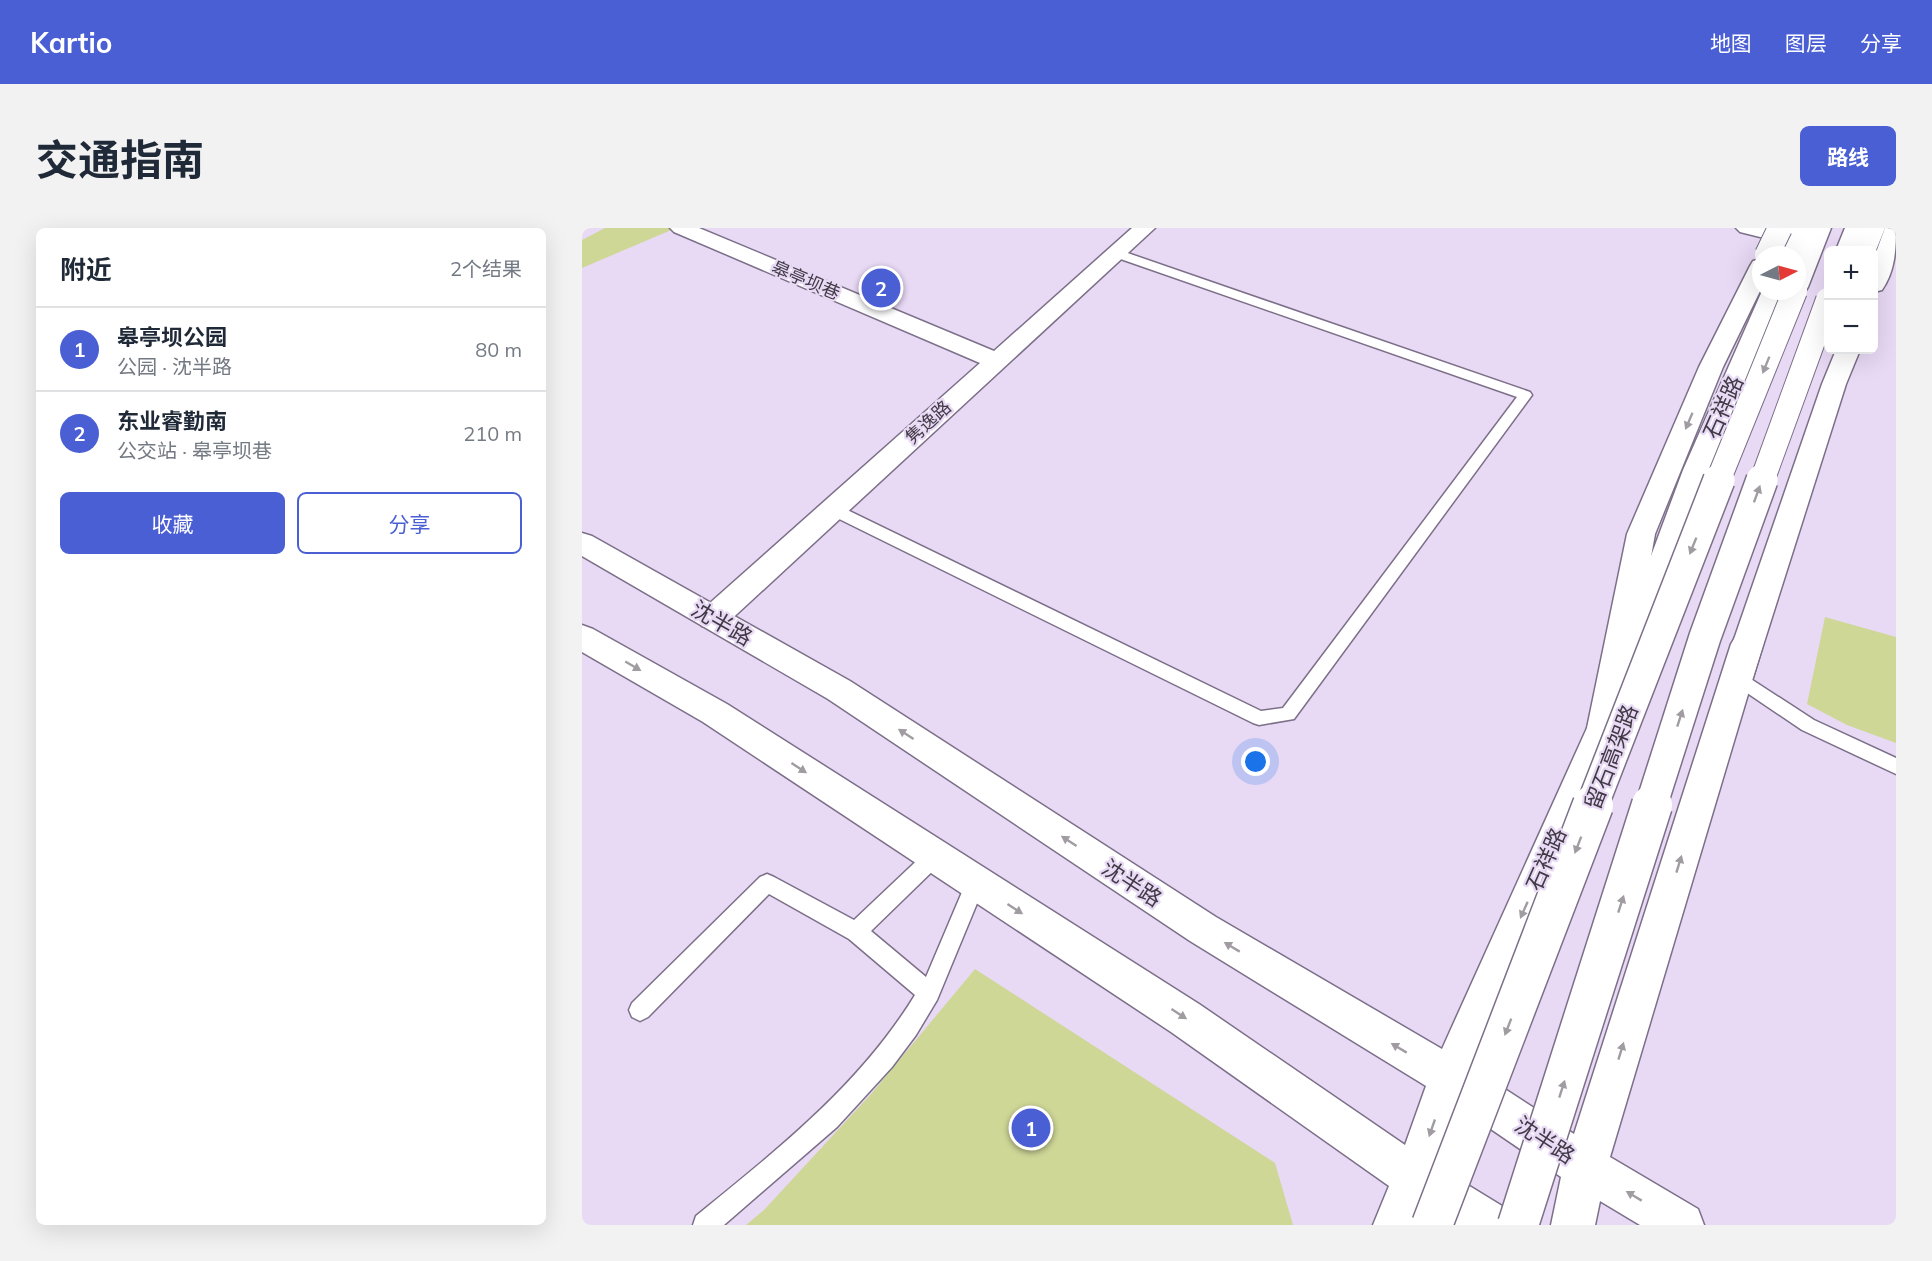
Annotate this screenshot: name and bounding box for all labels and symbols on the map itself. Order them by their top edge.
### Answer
north arrow [1752,246,1806,300]
street label: 皋亭坝巷 [768,255,844,305]
pin: 2 [862,266,900,310]
one-way arrow [1761,356,1771,374]
street label: 石祥路 [1697,371,1749,443]
street label: 隽逸路 [900,395,956,449]
one-way arrow [1684,413,1694,431]
one-way arrow [1752,484,1762,502]
one-way arrow [1688,537,1698,555]
street label: 沈半路 [686,594,758,652]
one-way arrow [625,660,641,671]
street label: 留石高架路 [1578,701,1644,813]
one-way arrow [1676,709,1685,727]
one-way arrow [898,728,914,740]
your location [1241,747,1270,776]
one-way arrow [791,762,807,773]
street label: 石祥路 [1520,823,1572,895]
one-way arrow [1061,835,1077,847]
one-way arrow [1573,836,1582,854]
street label: 沈半路 [1097,853,1167,913]
one-way arrow [1675,855,1684,873]
one-way arrow [1617,895,1626,913]
one-way arrow [1519,901,1528,918]
one-way arrow [1007,903,1023,914]
one-way arrow [1223,942,1240,952]
one-way arrow [1171,1009,1187,1020]
one-way arrow [1503,1019,1513,1037]
one-way arrow [1391,1042,1407,1053]
one-way arrow [1617,1042,1627,1060]
one-way arrow [1558,1080,1567,1098]
pin: 1 [1012,1106,1050,1150]
street label: 沈半路 [1510,1110,1580,1170]
one-way arrow [1427,1119,1437,1137]
one-way arrow [1626,1190,1642,1201]

